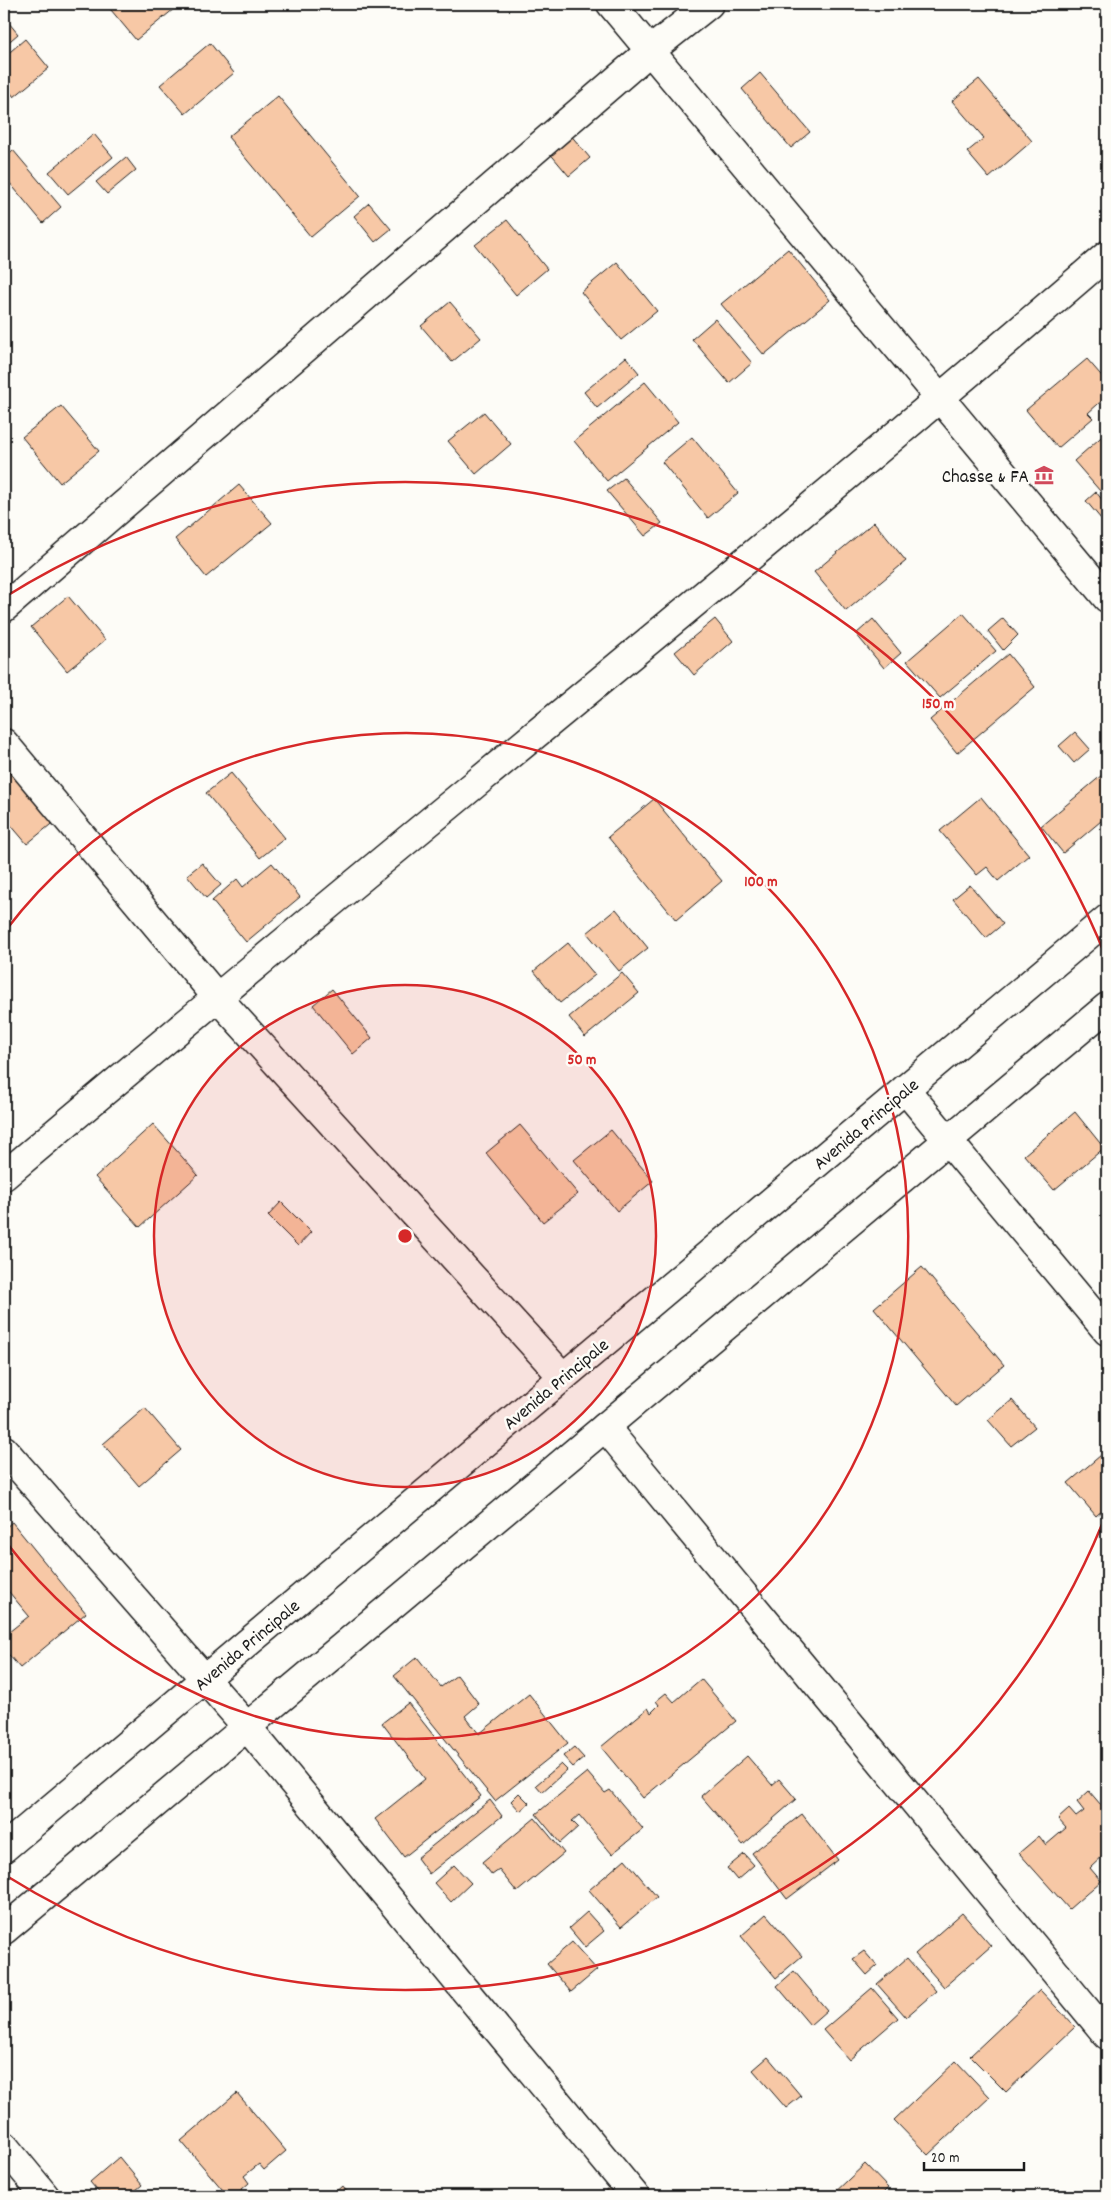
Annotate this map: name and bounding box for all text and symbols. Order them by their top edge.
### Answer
museum icon: Chasse & FA [1033,464,1055,486]
place label: Chasse & FA [942,465,1029,492]
text: 150 m [922,694,954,716]
text: 100 m [744,872,778,894]
text: 50 m [568,1050,596,1072]
street label: Avenida Principale [809,1073,926,1178]
centre of rings [396,1227,414,1245]
street label: Avenida Principale [499,1333,616,1438]
street label: Avenida Principale [190,1594,307,1699]
scale bar [924,2140,1024,2172]
text: 20 m [931,2148,959,2170]

